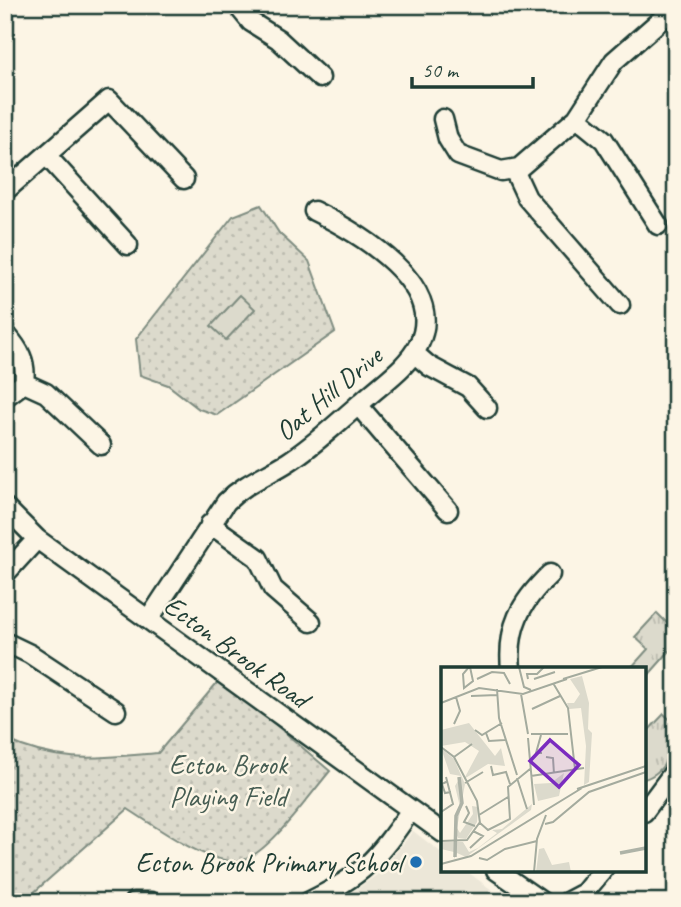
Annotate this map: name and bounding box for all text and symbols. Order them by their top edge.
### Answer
scale bar [412,46,532,90]
text: 50 m [422,57,460,83]
street label: Oat Hill Drive [268,337,391,448]
street label: Ecton Brook Road [157,587,319,718]
inset map [441,667,646,872]
park label: Ecton Brook Playing Field [169,747,291,814]
place label: Ecton Brook Primary School [136,845,407,880]
marker: Ecton Brook Primary School [408,854,424,870]

